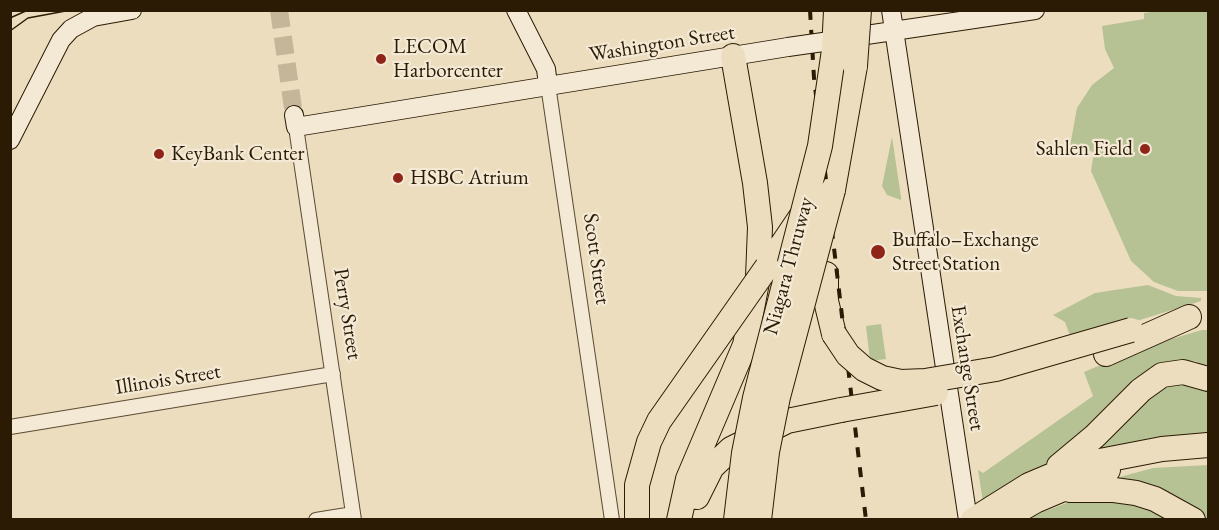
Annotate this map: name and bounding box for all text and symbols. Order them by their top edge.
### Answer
street label: Washington Street [587,20,737,68]
place label: LECOM Harborcenter [393,34,503,84]
marker: LECOM Harborcenter [374,52,388,66]
place label: Sahlen Field [1036,136,1133,162]
place label: KeyBank Center [171,141,305,167]
marker: Sahlen Field [1138,142,1152,156]
marker: KeyBank Center [152,147,166,161]
place label: HSBC Atrium [410,165,529,191]
marker: HSBC Atrium [391,171,405,185]
street label: Niagara Thruway [758,194,820,338]
street label: Scott Street [577,212,615,306]
place label: Buffalo–Exchange Street Station [892,227,1039,277]
marker: Buffalo–Exchange Street Station [869,243,887,261]
street label: Perry Street [327,266,367,362]
street label: Exchange Street [945,303,989,433]
street label: Illinois Street [114,359,222,401]

